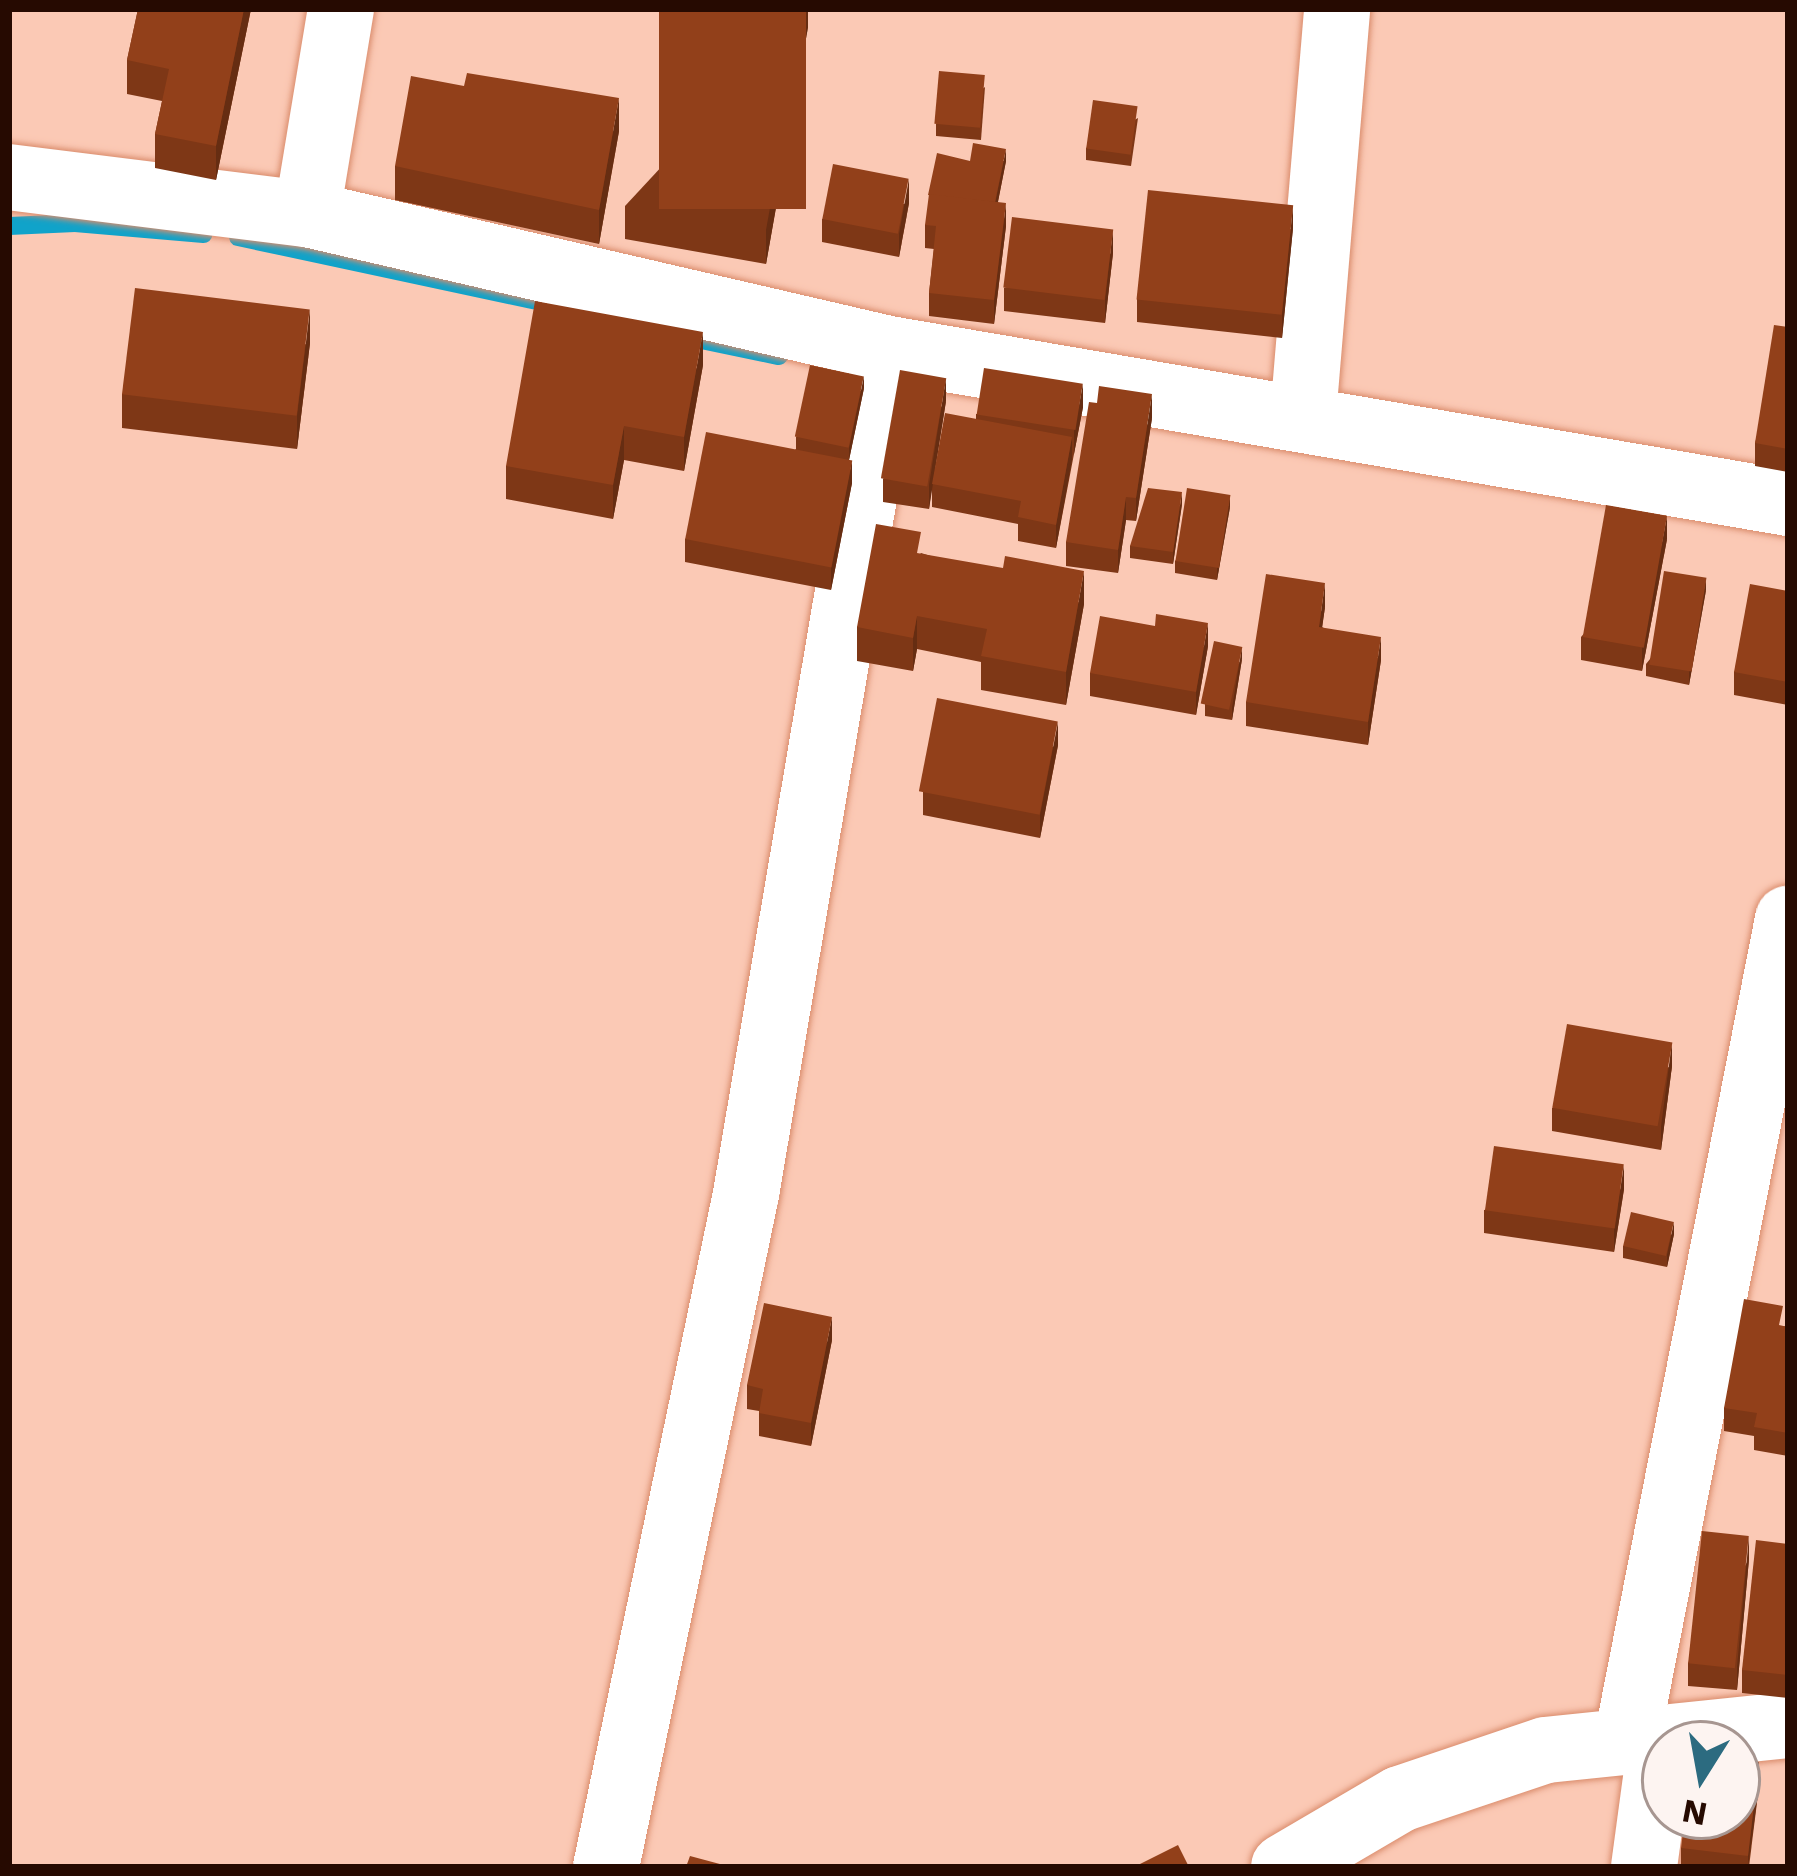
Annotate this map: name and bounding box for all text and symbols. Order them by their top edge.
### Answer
north arrow [1641,1720,1761,1840]
text: N [1679,1791,1710,1834]

